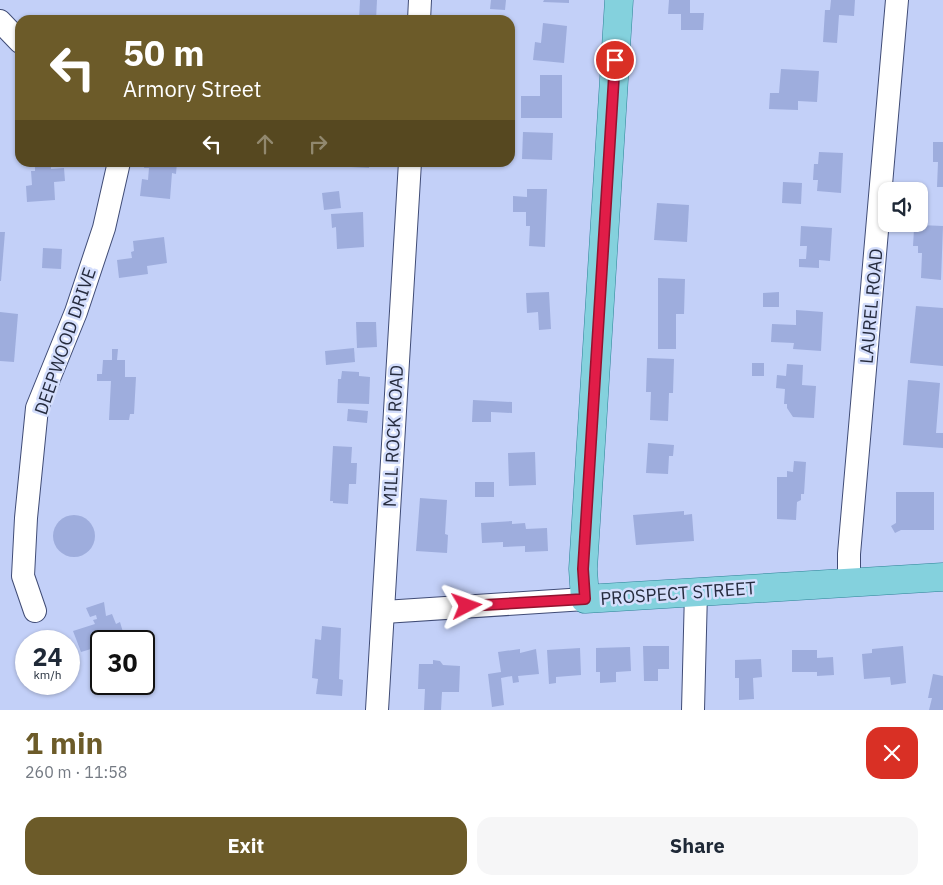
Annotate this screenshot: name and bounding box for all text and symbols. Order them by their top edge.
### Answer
text: 50 m [123,30,205,76]
icon: left [40,35,105,100]
pin [594,39,636,81]
icon: arrive [601,46,629,74]
text: Armory Street [123,74,262,103]
icon: left [198,130,226,158]
icon: ahead [251,130,279,158]
icon: right [304,130,332,158]
map controls [878,182,928,232]
button: sound [878,182,928,232]
street label: LAUREL ROAD [855,247,887,365]
street label: DEEPWOOD DRIVE [29,264,101,418]
street label: MILL ROCK ROAD [378,364,408,508]
street label: PROSPECT STREET [599,576,757,610]
position arrow [440,579,492,631]
speed limit sign: 30 [90,630,155,695]
text: 24 [32,640,63,673]
text: km/h [33,667,62,682]
text: 1 min [25,723,103,762]
button: close [866,727,918,779]
text: 260 m · 11:58 [25,762,127,782]
button: Exit [25,817,467,875]
button: Share [477,817,918,875]

